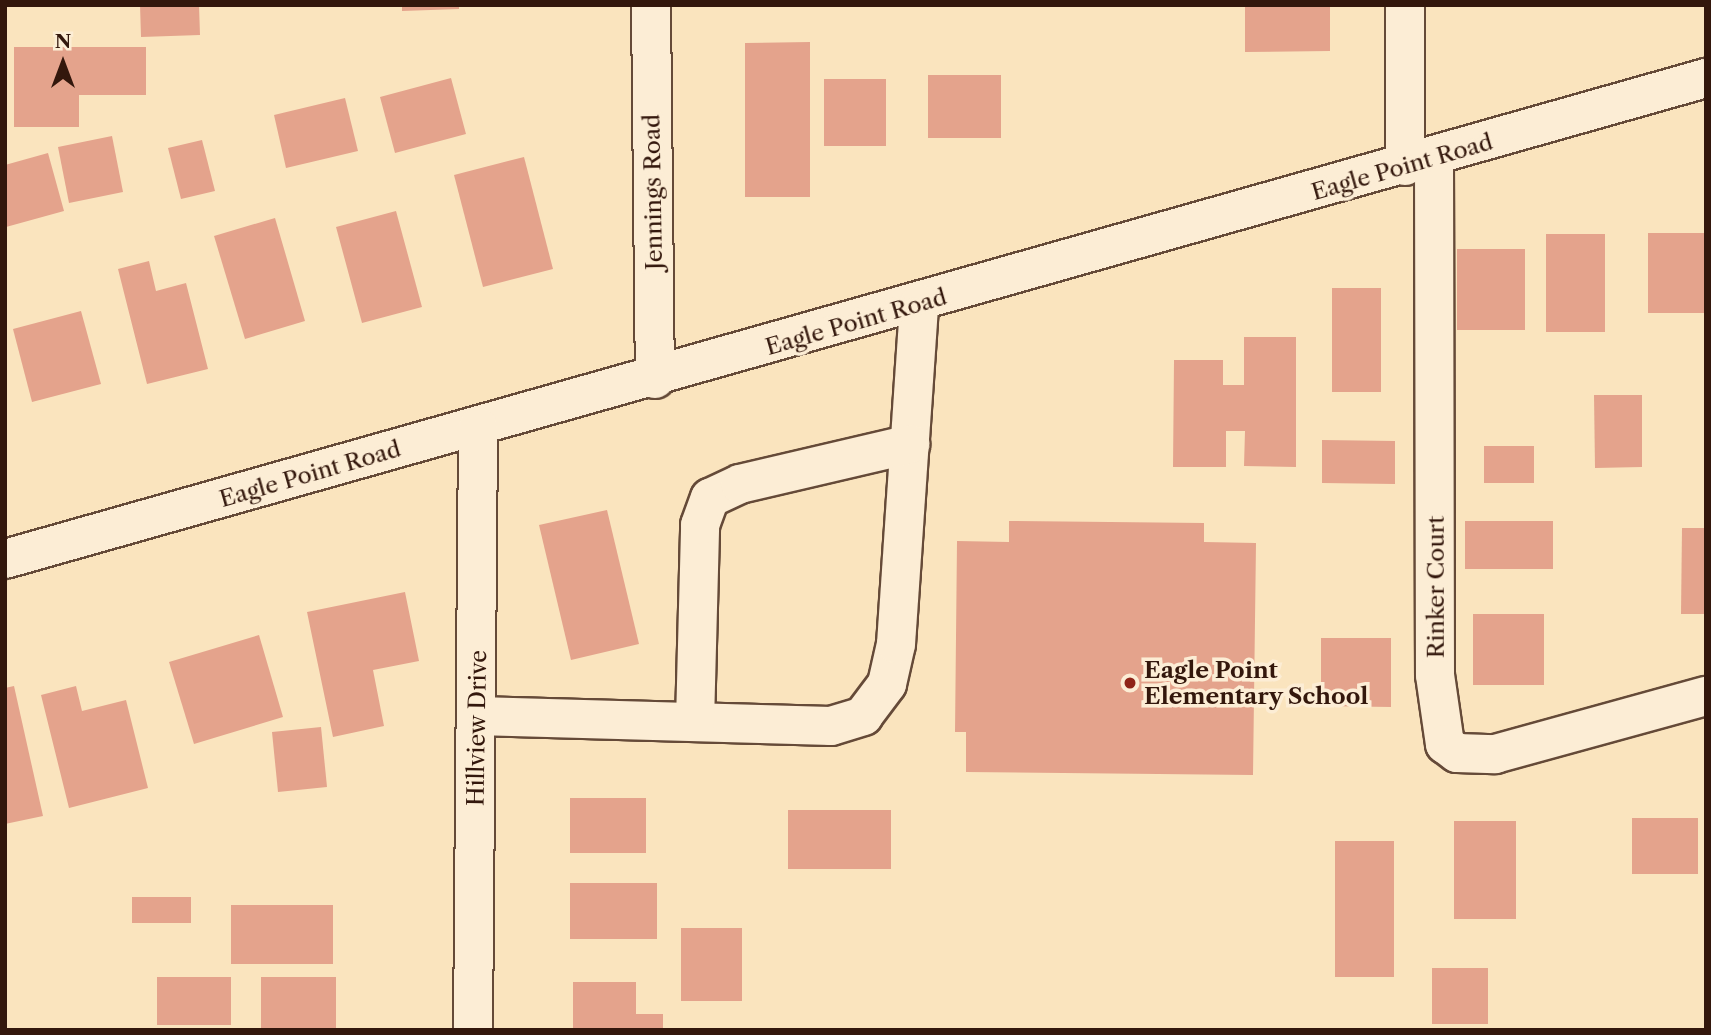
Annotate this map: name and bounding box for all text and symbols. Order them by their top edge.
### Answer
north arrow [28,28,98,98]
text: N [55,30,71,53]
street label: Jennings Road [638,114,668,270]
street label: Eagle Point Road [1308,128,1496,206]
street label: Eagle Point Road [762,283,950,361]
street label: Eagle Point Road [216,435,404,513]
street label: Rinker Court [1422,515,1450,659]
street label: Hillview Drive [462,649,492,807]
place label: Eagle Point Elementary School [1144,656,1369,710]
marker: Eagle Point Elementary School [1122,675,1138,691]

